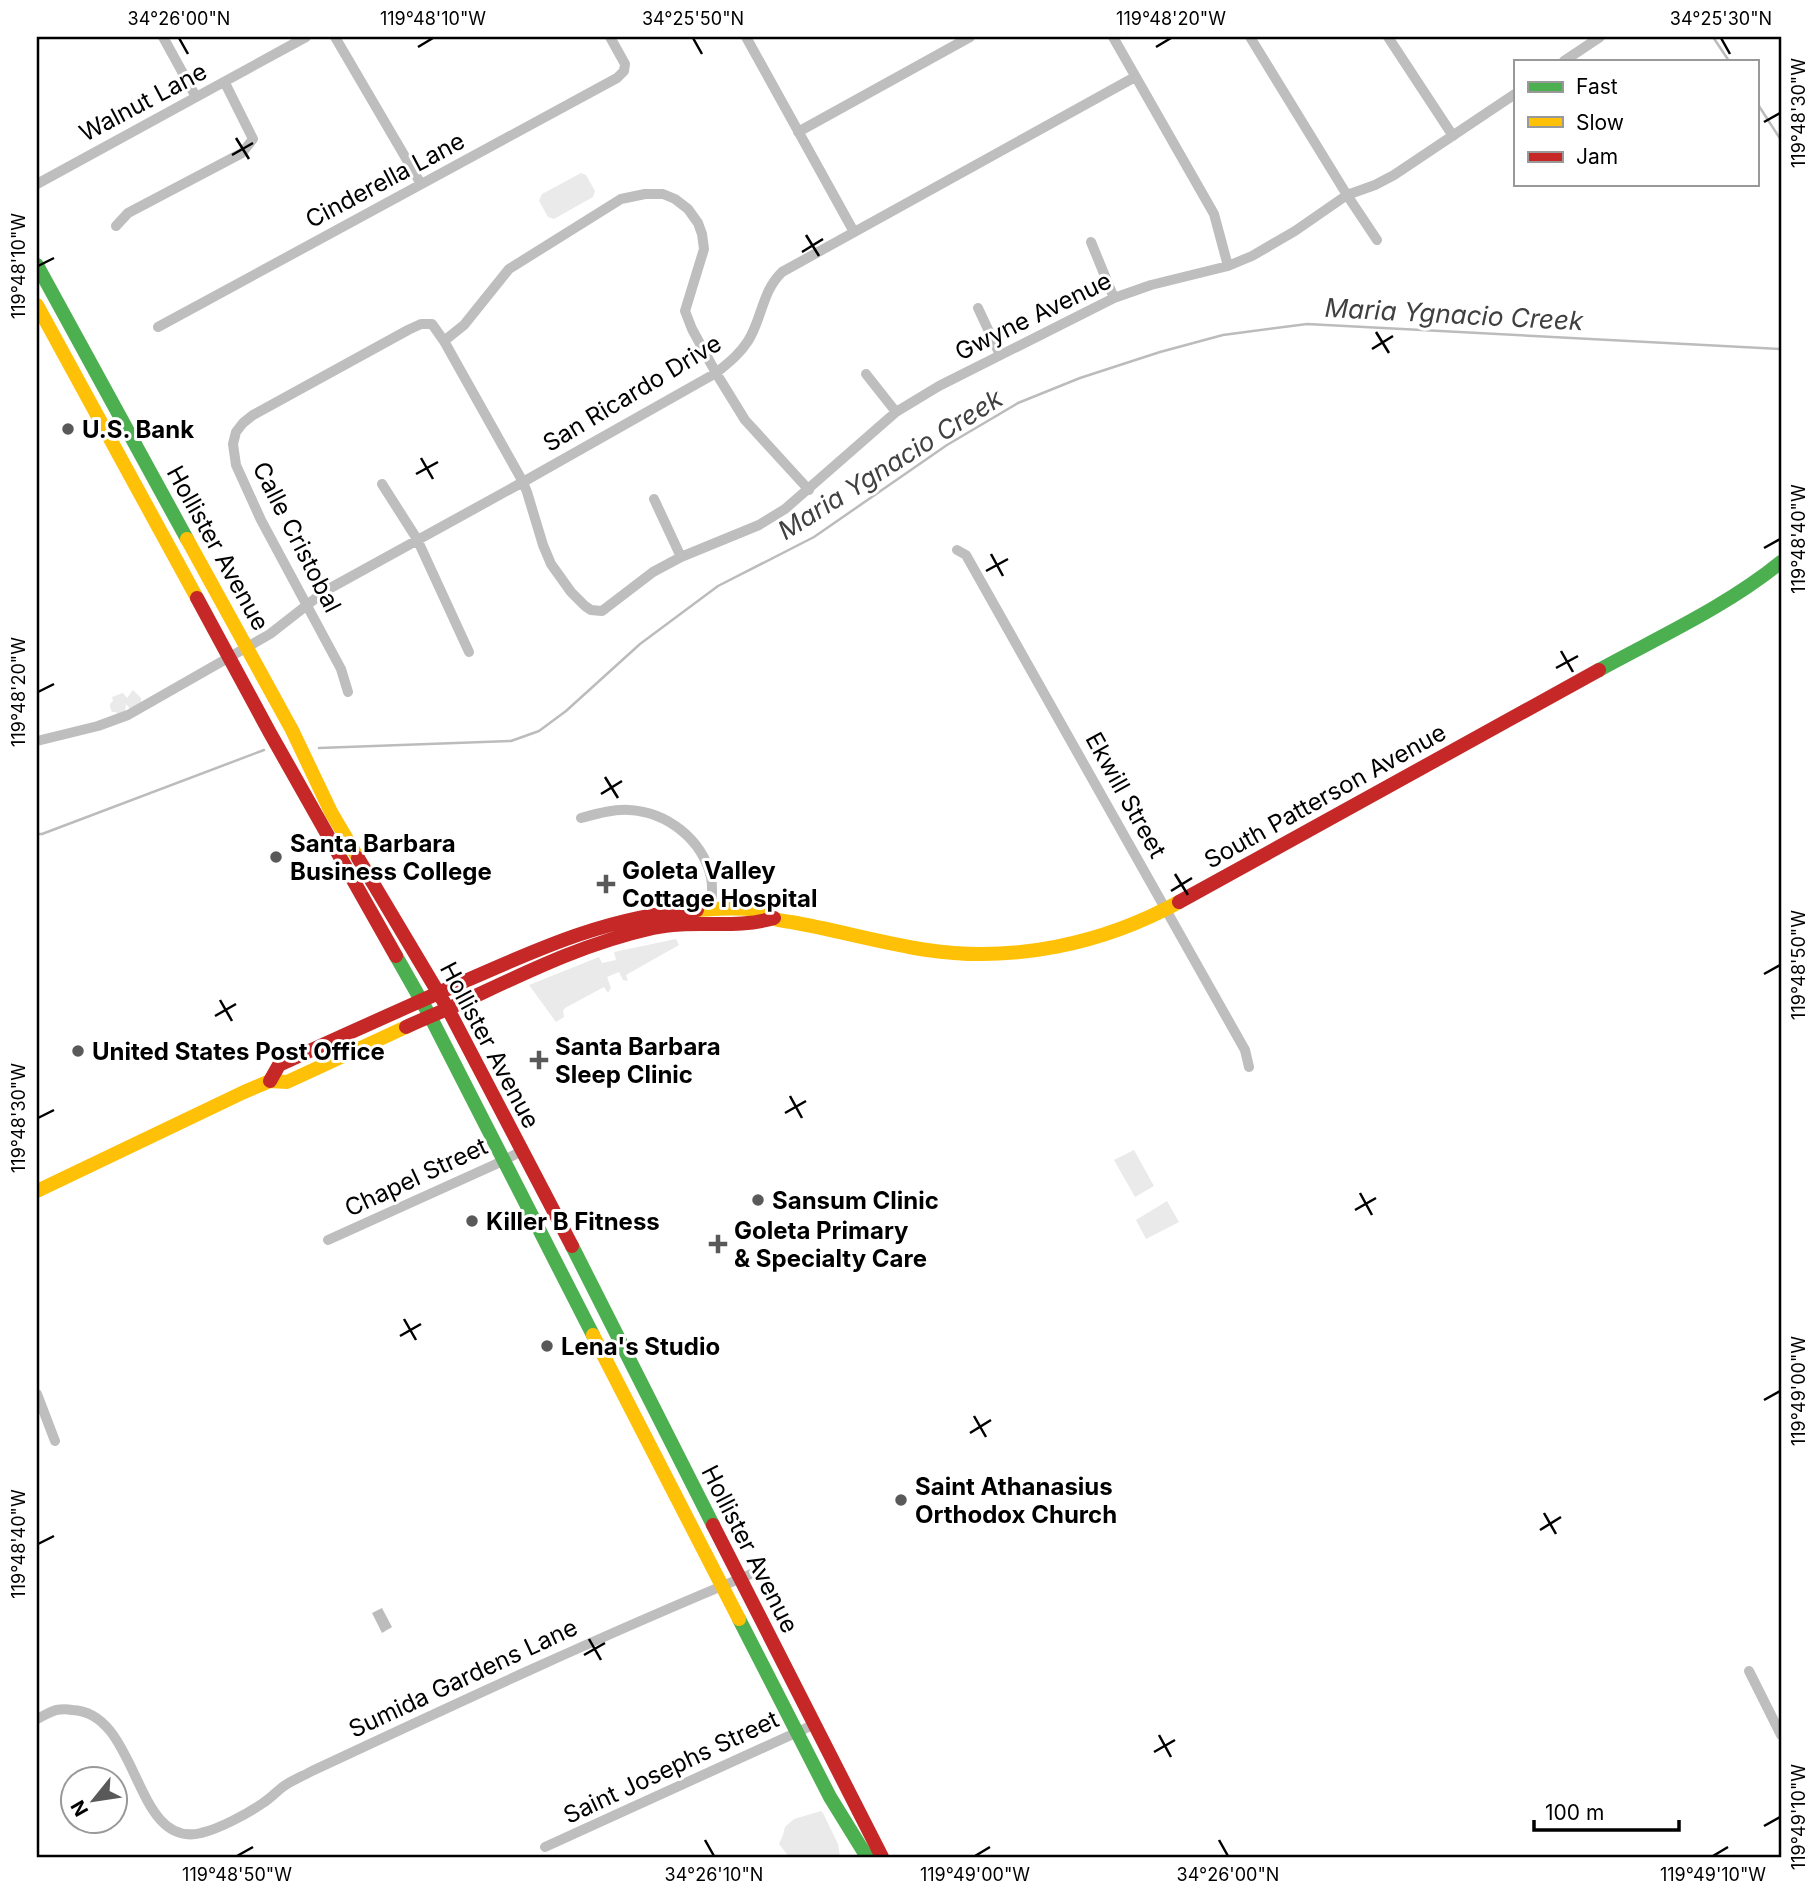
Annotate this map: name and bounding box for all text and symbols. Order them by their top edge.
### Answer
text: 34°26'00"N [128,8,230,29]
text: 119°48'10"W [380,8,486,29]
text: 34°25'50"N [642,8,744,29]
text: 119°48'20"W [1116,8,1226,29]
text: 34°25'30"N [1670,8,1772,29]
street label: Walnut Lane [74,56,212,148]
text: 119°48'30"W [1788,58,1809,168]
legend [1514,60,1758,186]
text: Fast [1576,74,1618,99]
text: Slow [1576,110,1624,135]
street label: Cinderella Lane [301,126,469,234]
text: Jam [1576,144,1618,169]
text: 119°48'10"W [8,213,29,319]
street label: Gwyne Avenue [950,266,1116,366]
water label: Maria Ygnacio Creek [1324,292,1585,336]
street label: San Ricardo Drive [538,328,726,458]
water label: Maria Ygnacio Creek [772,382,1009,546]
place label: U.S. Bank [82,415,194,444]
marker: U.S. Bank [60,421,76,437]
street label: Calle Cristobal [247,457,347,617]
street label: Hollister Avenue [161,460,275,636]
text: 119°48'40"W [1788,484,1809,594]
text: 119°48'20"W [8,637,29,747]
street label: South Patterson Avenue [1199,717,1451,875]
street label: Ekwill Street [1080,727,1172,863]
place label: Santa Barbara Business College [290,829,492,886]
marker: Santa Barbara Business College [268,849,284,865]
place label: Goleta Valley Cottage Hospital [622,856,817,913]
marker: Goleta Valley Cottage Hospital [596,874,616,894]
text: 119°48'50"W [1788,910,1809,1020]
street label: Hollister Avenue [434,957,546,1133]
place label: Santa Barbara Sleep Clinic [555,1032,721,1089]
place label: United States Post Office [92,1037,385,1066]
marker: United States Post Office [70,1043,86,1059]
marker: Santa Barbara Sleep Clinic [529,1050,549,1070]
text: 119°48'30"W [8,1063,29,1173]
street label: Chapel Street [340,1131,492,1223]
place label: Sansum Clinic [772,1186,939,1215]
marker: Sansum Clinic [750,1192,766,1208]
place label: Killer B Fitness [486,1207,660,1236]
marker: Killer B Fitness [464,1213,480,1229]
place label: Goleta Primary & Specialty Care [734,1216,927,1273]
marker: Goleta Primary & Specialty Care [708,1234,728,1254]
place label: Lena's Studio [561,1332,720,1361]
text: 119°49'00"W [1788,1336,1809,1446]
marker: Lena's Studio [539,1338,555,1354]
street label: Hollister Avenue [695,1460,805,1638]
place label: Saint Athanasius Orthodox Church [915,1472,1117,1529]
text: 119°48'40"W [8,1489,29,1599]
marker: Saint Athanasius Orthodox Church [893,1492,909,1508]
street label: Sumida Gardens Lane [344,1612,582,1744]
street label: Saint Josephs Street [559,1704,783,1830]
north arrow [60,1764,130,1834]
text: 119°49'10"W [1788,1764,1809,1870]
scale bar [1534,1789,1680,1833]
text: N [66,1796,93,1820]
text: 100 m [1545,1800,1604,1825]
text: 119°48'50"W [182,1864,292,1885]
text: 34°26'10"N [665,1864,763,1885]
text: 119°49'00"W [920,1864,1030,1885]
text: 34°26'00"N [1177,1864,1279,1885]
text: 119°49'10"W [1660,1864,1766,1885]

